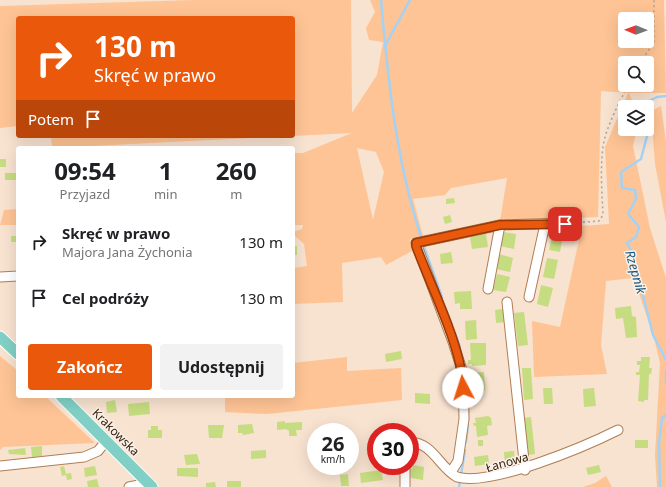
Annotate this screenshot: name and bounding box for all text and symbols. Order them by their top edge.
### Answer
north arrow [618,12,654,48]
map controls [618,12,654,136]
text: 130 m [94,27,177,65]
icon: right [28,32,80,84]
button: search [618,56,654,92]
text: Skręć w prawo [94,63,216,87]
button: layers [618,100,654,136]
icon: arrive [82,108,104,130]
text: Potem [28,109,74,129]
text: 09:54 [54,154,116,187]
text: 1 [159,154,173,187]
text: 260 [216,154,257,187]
text: Przyjazd [60,185,110,203]
text: min [154,185,177,203]
text: m [230,185,242,203]
pin [548,207,582,241]
icon: arrive [554,213,576,235]
text: Skręć w prawo [62,223,170,243]
icon: right [28,231,50,253]
text: 130 m [239,232,283,252]
text: Majora Jana Żychonia [62,243,193,261]
water label: Rzepnik [621,248,651,296]
icon: arrive [28,287,50,309]
text: Cel podróży [62,288,149,308]
text: 130 m [239,288,283,308]
button: Zakończ [28,344,152,390]
button: Udostępnij [160,344,283,390]
position arrow [442,367,484,409]
street label: Krakowska [89,405,143,459]
speed limit sign: 30 [367,423,419,475]
text: 26 [322,430,344,457]
street label: Łanowa [484,448,530,476]
text: km/h [321,452,345,466]

